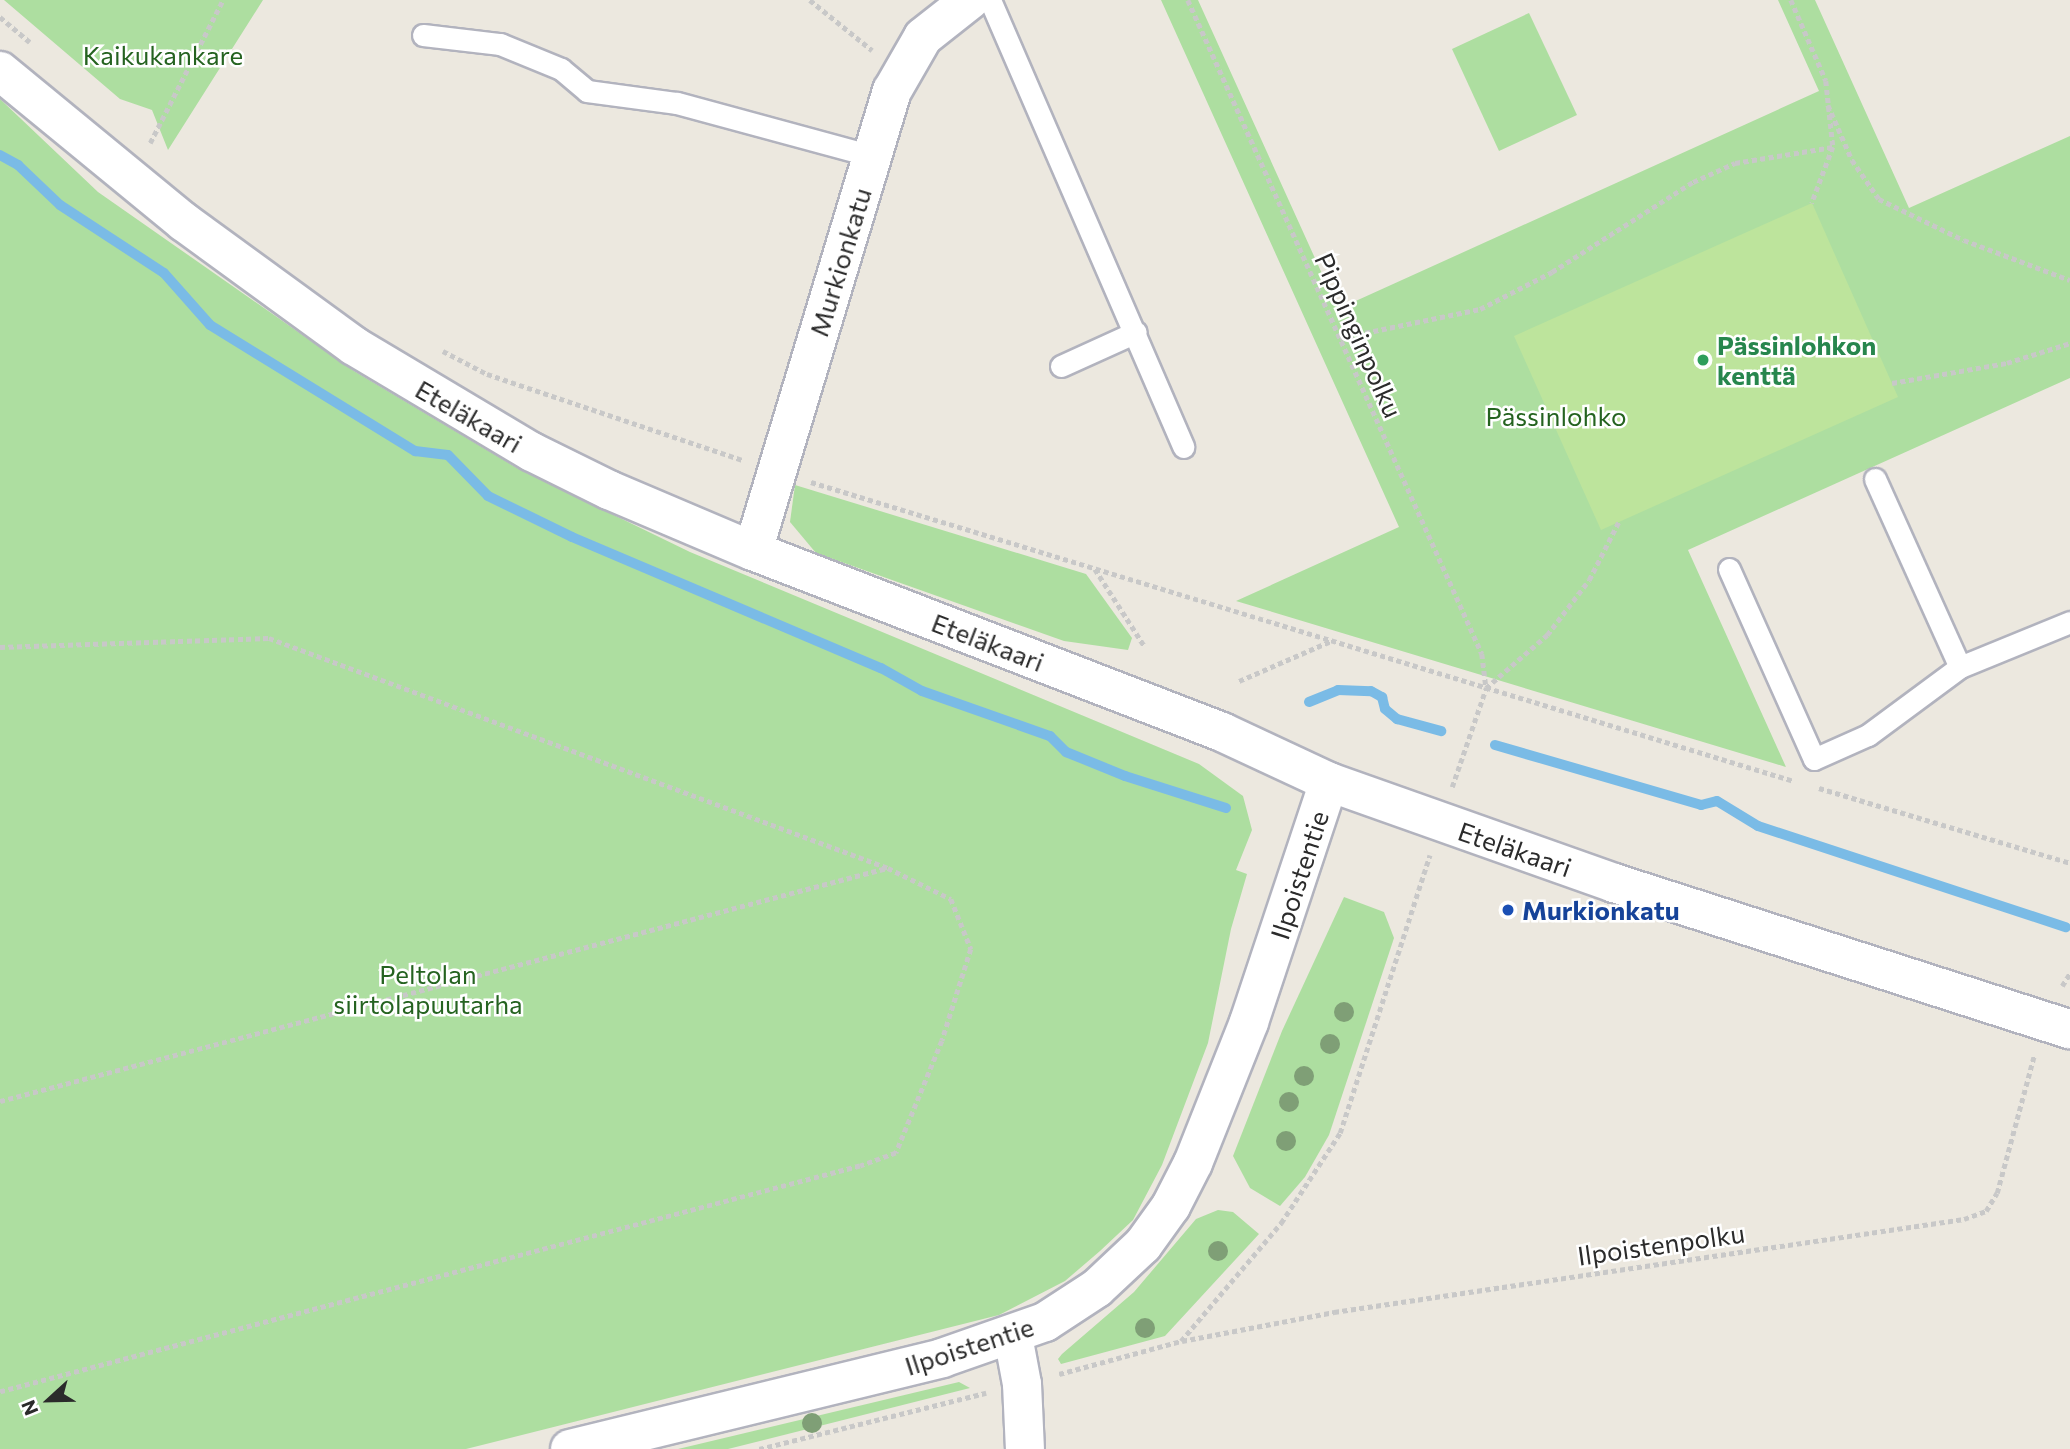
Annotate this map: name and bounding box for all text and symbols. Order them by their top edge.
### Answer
park label: Kaikukankare [83,39,243,71]
street label: Murkionkatu [803,184,877,340]
street label: Pippinginpolku [1309,248,1409,422]
place label: Pässinlohkon kenttä [1717,329,1876,390]
marker: Pässinlohkon kenttä [1695,352,1711,368]
street label: Eteläkaari [410,373,528,459]
park label: Pässinlohko [1485,400,1627,432]
street label: Eteläkaari [927,606,1049,678]
street label: Ilpoistentie [1264,807,1334,943]
street label: Eteläkaari [1454,815,1576,883]
place label: Murkionkatu [1522,894,1680,926]
marker: Murkionkatu [1500,902,1516,918]
park label: Peltolan siirtolapuutarha [333,958,523,1020]
street label: Ilpoistenpolku [1575,1217,1747,1271]
street label: Ilpoistentie [901,1311,1037,1381]
north arrow [14,1365,84,1435]
text: N [16,1397,42,1419]

